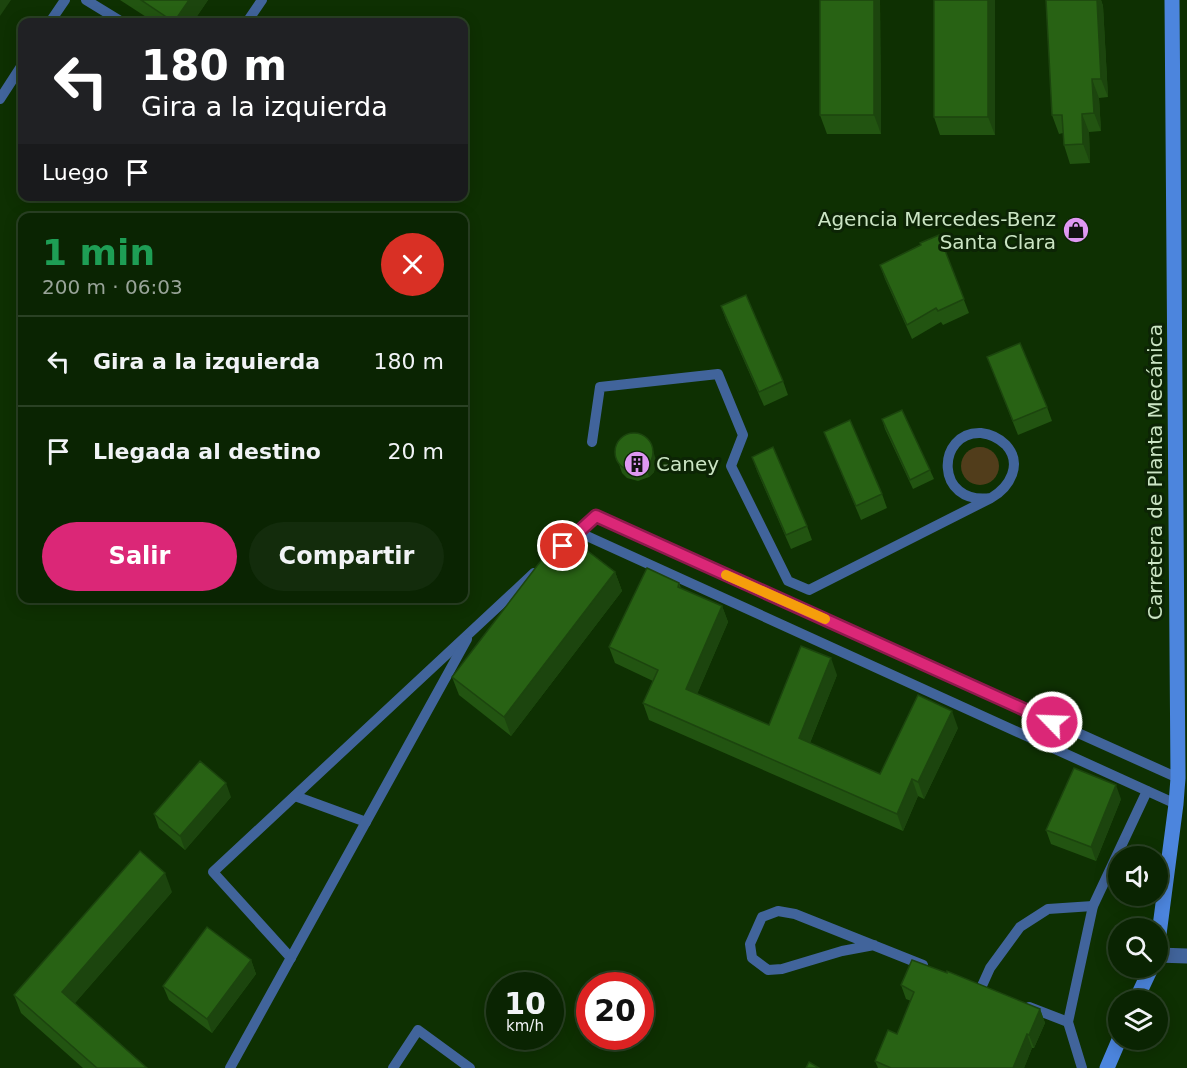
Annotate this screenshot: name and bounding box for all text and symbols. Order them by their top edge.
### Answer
text: 180 m [141,41,287,90]
icon: left [42,42,120,120]
text: Gira a la izquierda [141,91,388,122]
icon: arrive [121,156,154,189]
text: Luego [42,160,109,185]
place label: Agencia Mercedes-Benz Santa Clara [818,207,1056,254]
shop icon: Agencia Mercedes-Benz Santa Clara [1061,215,1091,245]
text: 1 min [42,232,155,273]
button: close [381,233,444,296]
text: 200 m · 06:03 [42,275,183,299]
street label: Carretera de Planta Mecánica [1143,324,1167,620]
icon: left [42,345,75,378]
text: Gira a la izquierda [93,349,320,374]
text: 180 m [374,349,444,374]
icon: arrive [42,435,75,468]
text: Llegada al destino [93,439,321,464]
text: 20 m [388,439,444,464]
building icon: Caney [622,449,652,479]
place label: Caney [656,452,719,476]
pin [537,520,588,571]
button: Salir [42,522,237,591]
button: Compartir [249,522,444,591]
icon: arrive [546,529,579,562]
position arrow [1020,690,1084,754]
map controls [1108,846,1168,1050]
button: sound [1108,846,1168,906]
button: search [1108,918,1168,978]
speed limit sign: 20 [576,972,654,1050]
text: 10 [504,986,546,1021]
button: layers [1108,990,1168,1050]
text: km/h [506,1017,544,1035]

